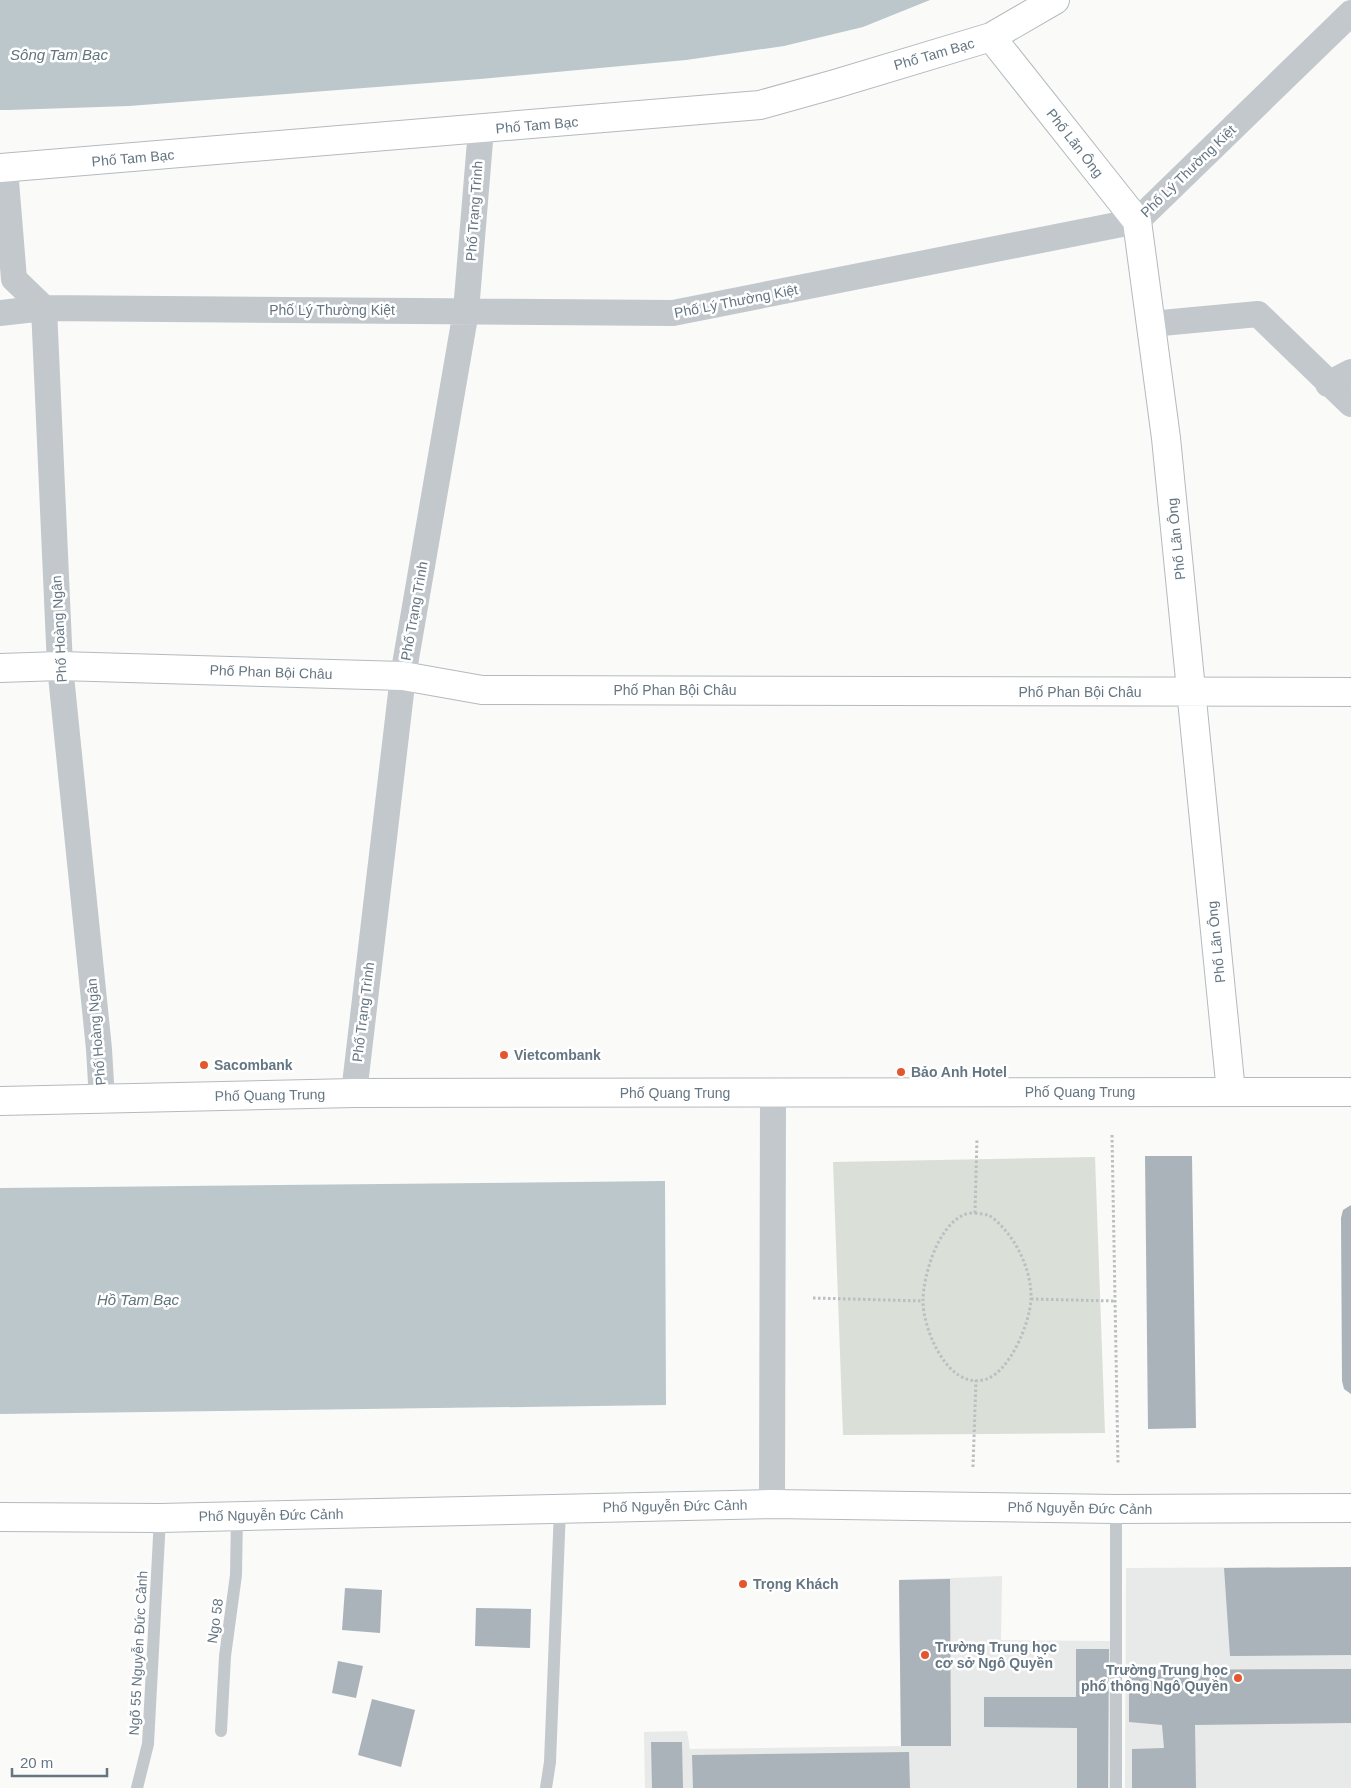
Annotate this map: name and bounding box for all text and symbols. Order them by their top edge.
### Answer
street label: Phố Tam Bạc [892,35,976,73]
water label: Sông Tam Bạc [10,46,108,63]
street label: Phố Lãn Ông [1043,106,1107,180]
street label: Phố Tam Bạc [495,113,579,137]
street label: Phố Lý Thường Kiệt [1137,122,1239,220]
street label: Phố Tam Bạc [91,146,175,170]
street label: Phố Trạng Trình [463,160,485,262]
street label: Phố Lý Thường Kiệt [673,281,799,321]
street label: Phố Lý Thường Kiệt [269,302,395,318]
street label: Phố Lãn Ông [1164,497,1188,581]
street label: Phố Trạng Trình [397,560,431,662]
street label: Phố Hoàng Ngân [48,575,70,683]
street label: Phố Phan Bội Châu [209,662,333,682]
street label: Phố Phan Bội Châu [614,682,736,698]
street label: Phố Phan Bội Châu [1019,684,1141,700]
street label: Phố Lãn Ông [1204,900,1228,984]
street label: Phố Trạng Trình [349,961,377,1063]
street label: Phố Hoàng Ngân [83,978,109,1086]
place label: Vietcombank [514,1047,601,1063]
marker: Vietcombank [498,1049,510,1061]
place label: Sacombank [214,1057,293,1073]
marker: Sacombank [198,1059,210,1071]
place label: Bảo Anh Hotel [911,1064,1007,1080]
marker: Bảo Anh Hotel [895,1066,907,1078]
street label: Phố Quang Trung [1025,1084,1135,1100]
street label: Phố Quang Trung [620,1085,730,1101]
street label: Phố Quang Trung [215,1086,325,1104]
water label: Hồ Tam Bạc [97,1291,179,1308]
street label: Phố Nguyễn Đức Cảnh [602,1497,748,1515]
street label: Phố Nguyễn Đức Cảnh [1007,1499,1153,1517]
street label: Phố Nguyễn Đức Cảnh [198,1506,344,1524]
street label: Ngõ 55 Nguyễn Đức Cảnh [126,1570,150,1736]
place label: Trọng Khách [753,1576,839,1592]
marker: Trọng Khách [737,1578,749,1590]
street label: Ngo 58 [204,1597,226,1644]
place label: Trường Trung học cơ sở Ngô Quyền [935,1639,1057,1671]
marker: Trường Trung học cơ sở Ngô Quyền [919,1649,931,1661]
place label: Trường Trung học phổ thông Ngô Quyền [1081,1662,1228,1694]
marker: Trường Trung học phổ thông Ngô Quyền [1232,1672,1244,1684]
scale bar [12,1746,108,1778]
text: 20 m [20,1754,53,1771]

